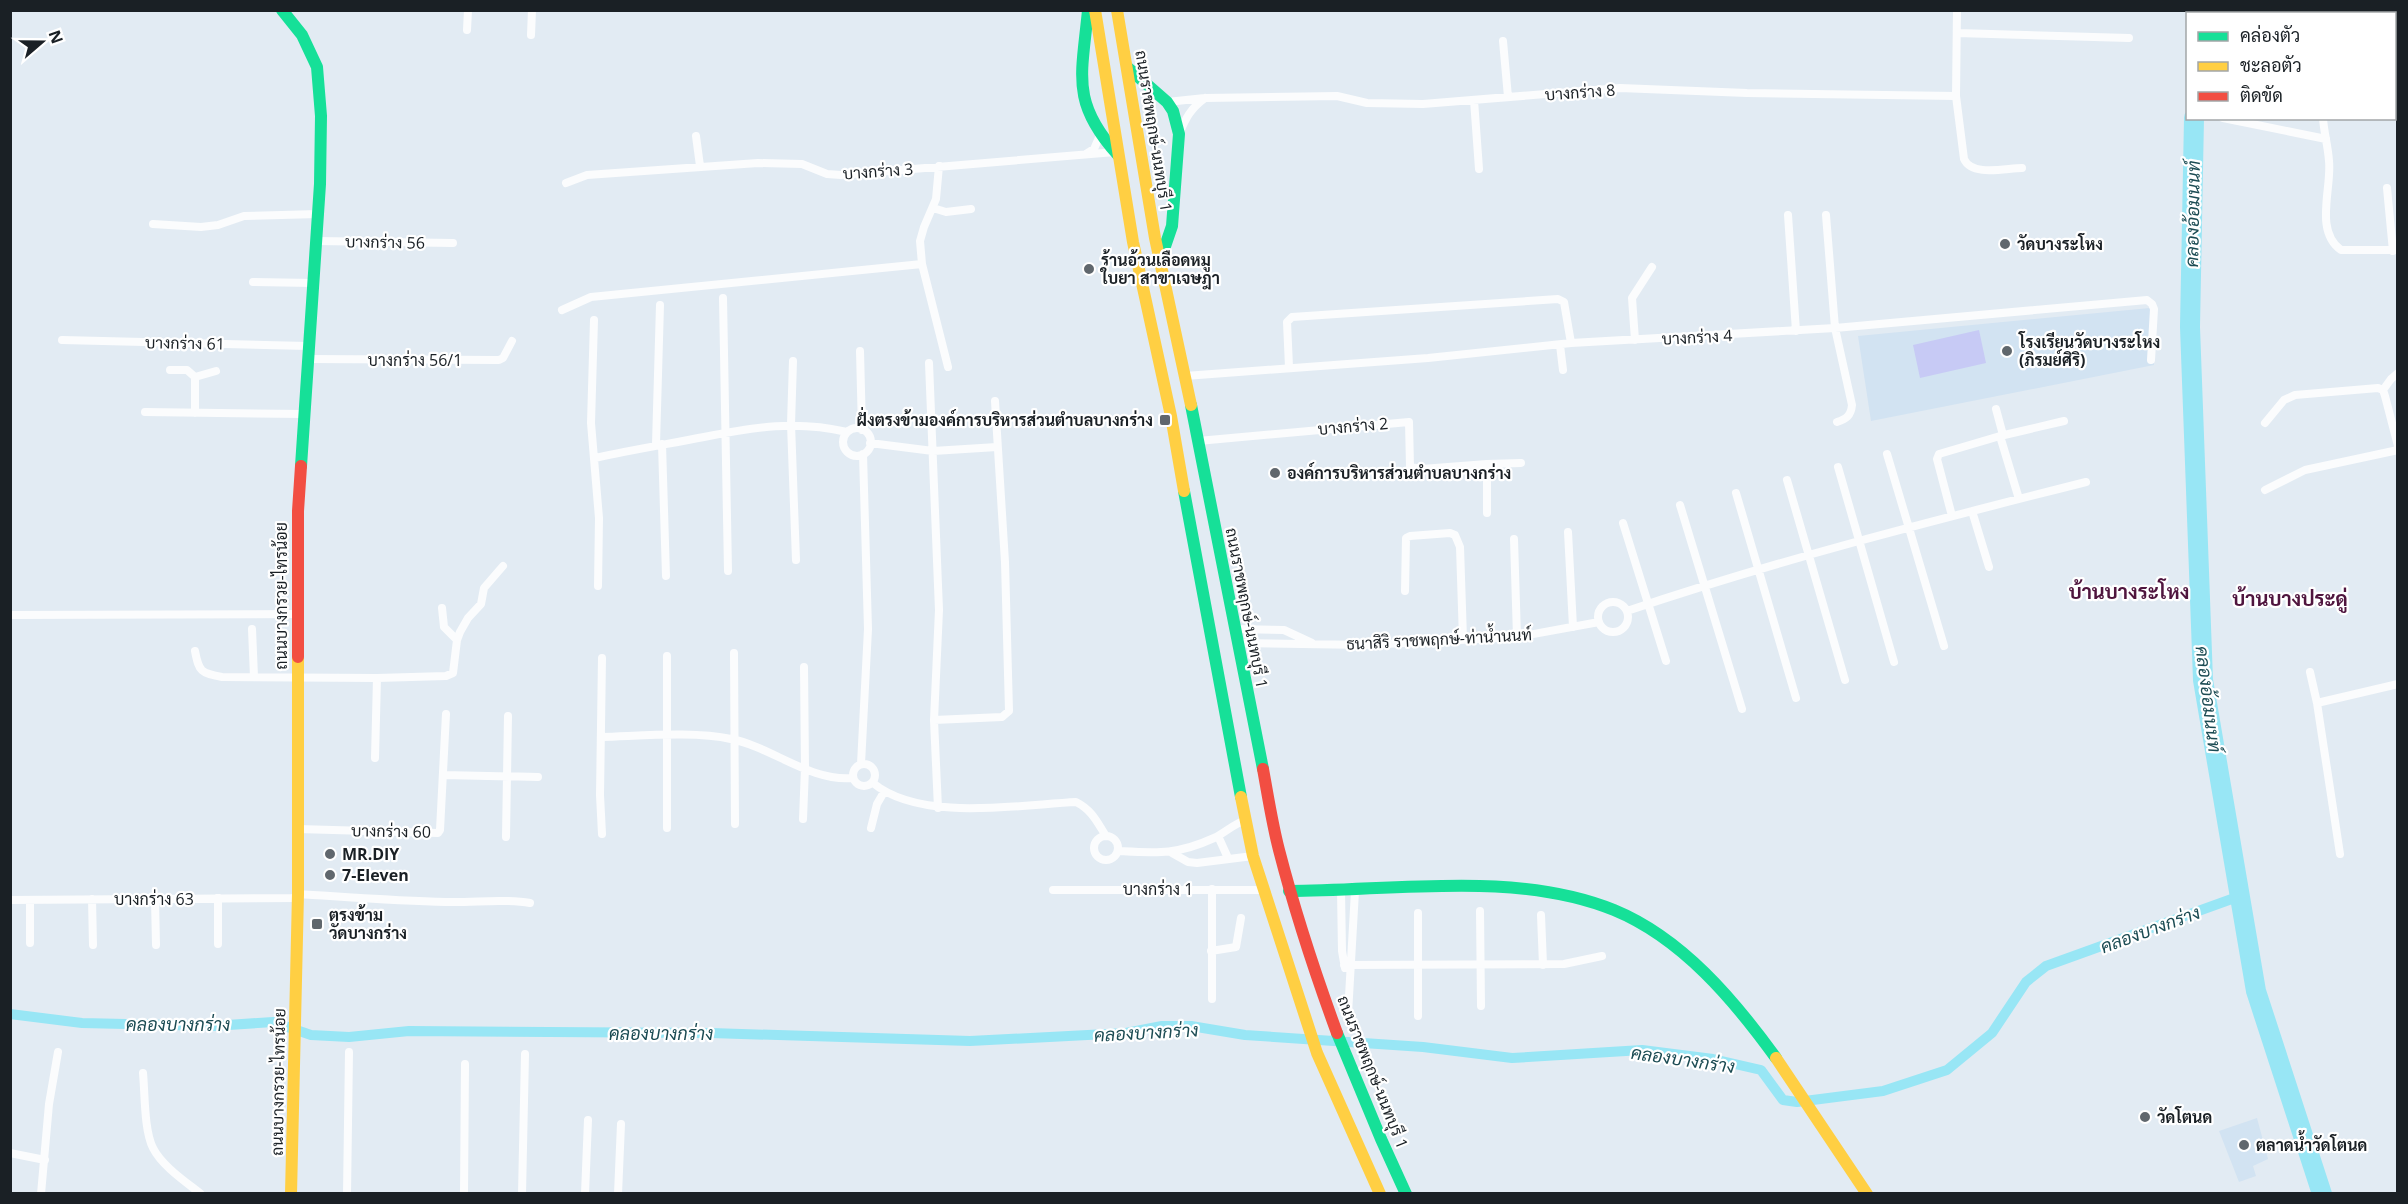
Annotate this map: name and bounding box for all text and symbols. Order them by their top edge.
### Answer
north arrow [12,12,72,72]
legend [2186,12,2396,120]
text: คล่องตัว [2240,23,2300,47]
text: N [44,27,69,47]
street label: ถนนราชพฤกษ์-นนทบุรี 1 [1129,49,1179,213]
text: ชะลอตัว [2240,53,2302,77]
street label: บางกร่าง 8 [1544,79,1616,105]
text: ติดขัด [2240,83,2283,107]
water label: คลองอ้อมนนท์ [2179,157,2205,268]
street label: บางกร่าง 3 [842,158,914,184]
street label: บางกร่าง 56 [345,230,425,254]
place label: วัดบางระโหง [2017,233,2103,255]
marker: วัดบางระโหง [1998,237,2012,251]
place label: ร้านอ้วนเลือดหมู ใบยา สาขาเจษฎา [1099,249,1220,290]
marker: ร้านอ้วนเลือดหมู ใบยา สาขาเจษฎา [1082,262,1096,276]
street label: บางกร่าง 4 [1661,324,1733,350]
street label: บางกร่าง 61 [145,331,225,355]
place label: โรงเรียนวัดบางระโหง (ภิรมย์ศิริ) [2018,331,2160,371]
marker: โรงเรียนวัดบางระโหง (ภิรมย์ศิริ) [2000,344,2014,358]
street label: บางกร่าง 56/1 [368,349,462,371]
place label: ฝั่งตรงข้ามองค์การบริหารส่วนตำบลบางกร่าง [857,406,1153,431]
street label: บางกร่าง 2 [1317,412,1389,440]
marker: ฝั่งตรงข้ามองค์การบริหารส่วนตำบลบางกร่าง [1158,413,1172,427]
place label: องค์การบริหารส่วนตำบลบางกร่าง [1287,462,1511,484]
marker: องค์การบริหารส่วนตำบลบางกร่าง [1268,466,1282,480]
street label: ถนนบางกรวย-ไทรน้อย [270,522,292,670]
street label: ถนนราชพฤกษ์-นนทบุรี 1 [1220,526,1274,690]
district label: บ้านบางระโหง [2069,578,2189,605]
district label: บ้านบางประดู่ [2232,585,2348,613]
street label: ธนาสิริ ราชพฤกษ์-ท่าน้ำนนท์ [1345,620,1533,655]
water label: คลองอ้อมนนท์ [2191,644,2228,756]
street label: บางกร่าง 60 [351,819,431,843]
place label: MR.DIY [342,843,399,865]
marker: MR.DIY [323,847,337,861]
place label: 7-Eleven [342,864,409,886]
marker: 7-Eleven [323,868,337,882]
street label: บางกร่าง 1 [1123,878,1193,900]
street label: บางกร่าง 63 [114,888,194,910]
water label: คลองบางกร่าง [2097,900,2203,958]
place label: ตรงข้าม วัดบางกร่าง [329,904,407,944]
marker: ตรงข้าม วัดบางกร่าง [310,917,324,931]
street label: ถนนราชพฤกษ์-นนทบุรี 1 [1331,992,1415,1152]
street label: ถนนบางกรวย-ไทรน้อย [266,1008,290,1156]
water label: คลองบางกร่าง [126,1012,230,1036]
water label: คลองบางกร่าง [1093,1017,1199,1047]
water label: คลองบางกร่าง [609,1021,713,1045]
water label: คลองบางกร่าง [1630,1040,1736,1078]
place label: วัดโตนด [2157,1106,2212,1128]
marker: วัดโตนด [2138,1110,2152,1124]
place label: ตลาดน้ำวัดโตนด [2256,1130,2367,1156]
marker: ตลาดน้ำวัดโตนด [2237,1138,2251,1152]

